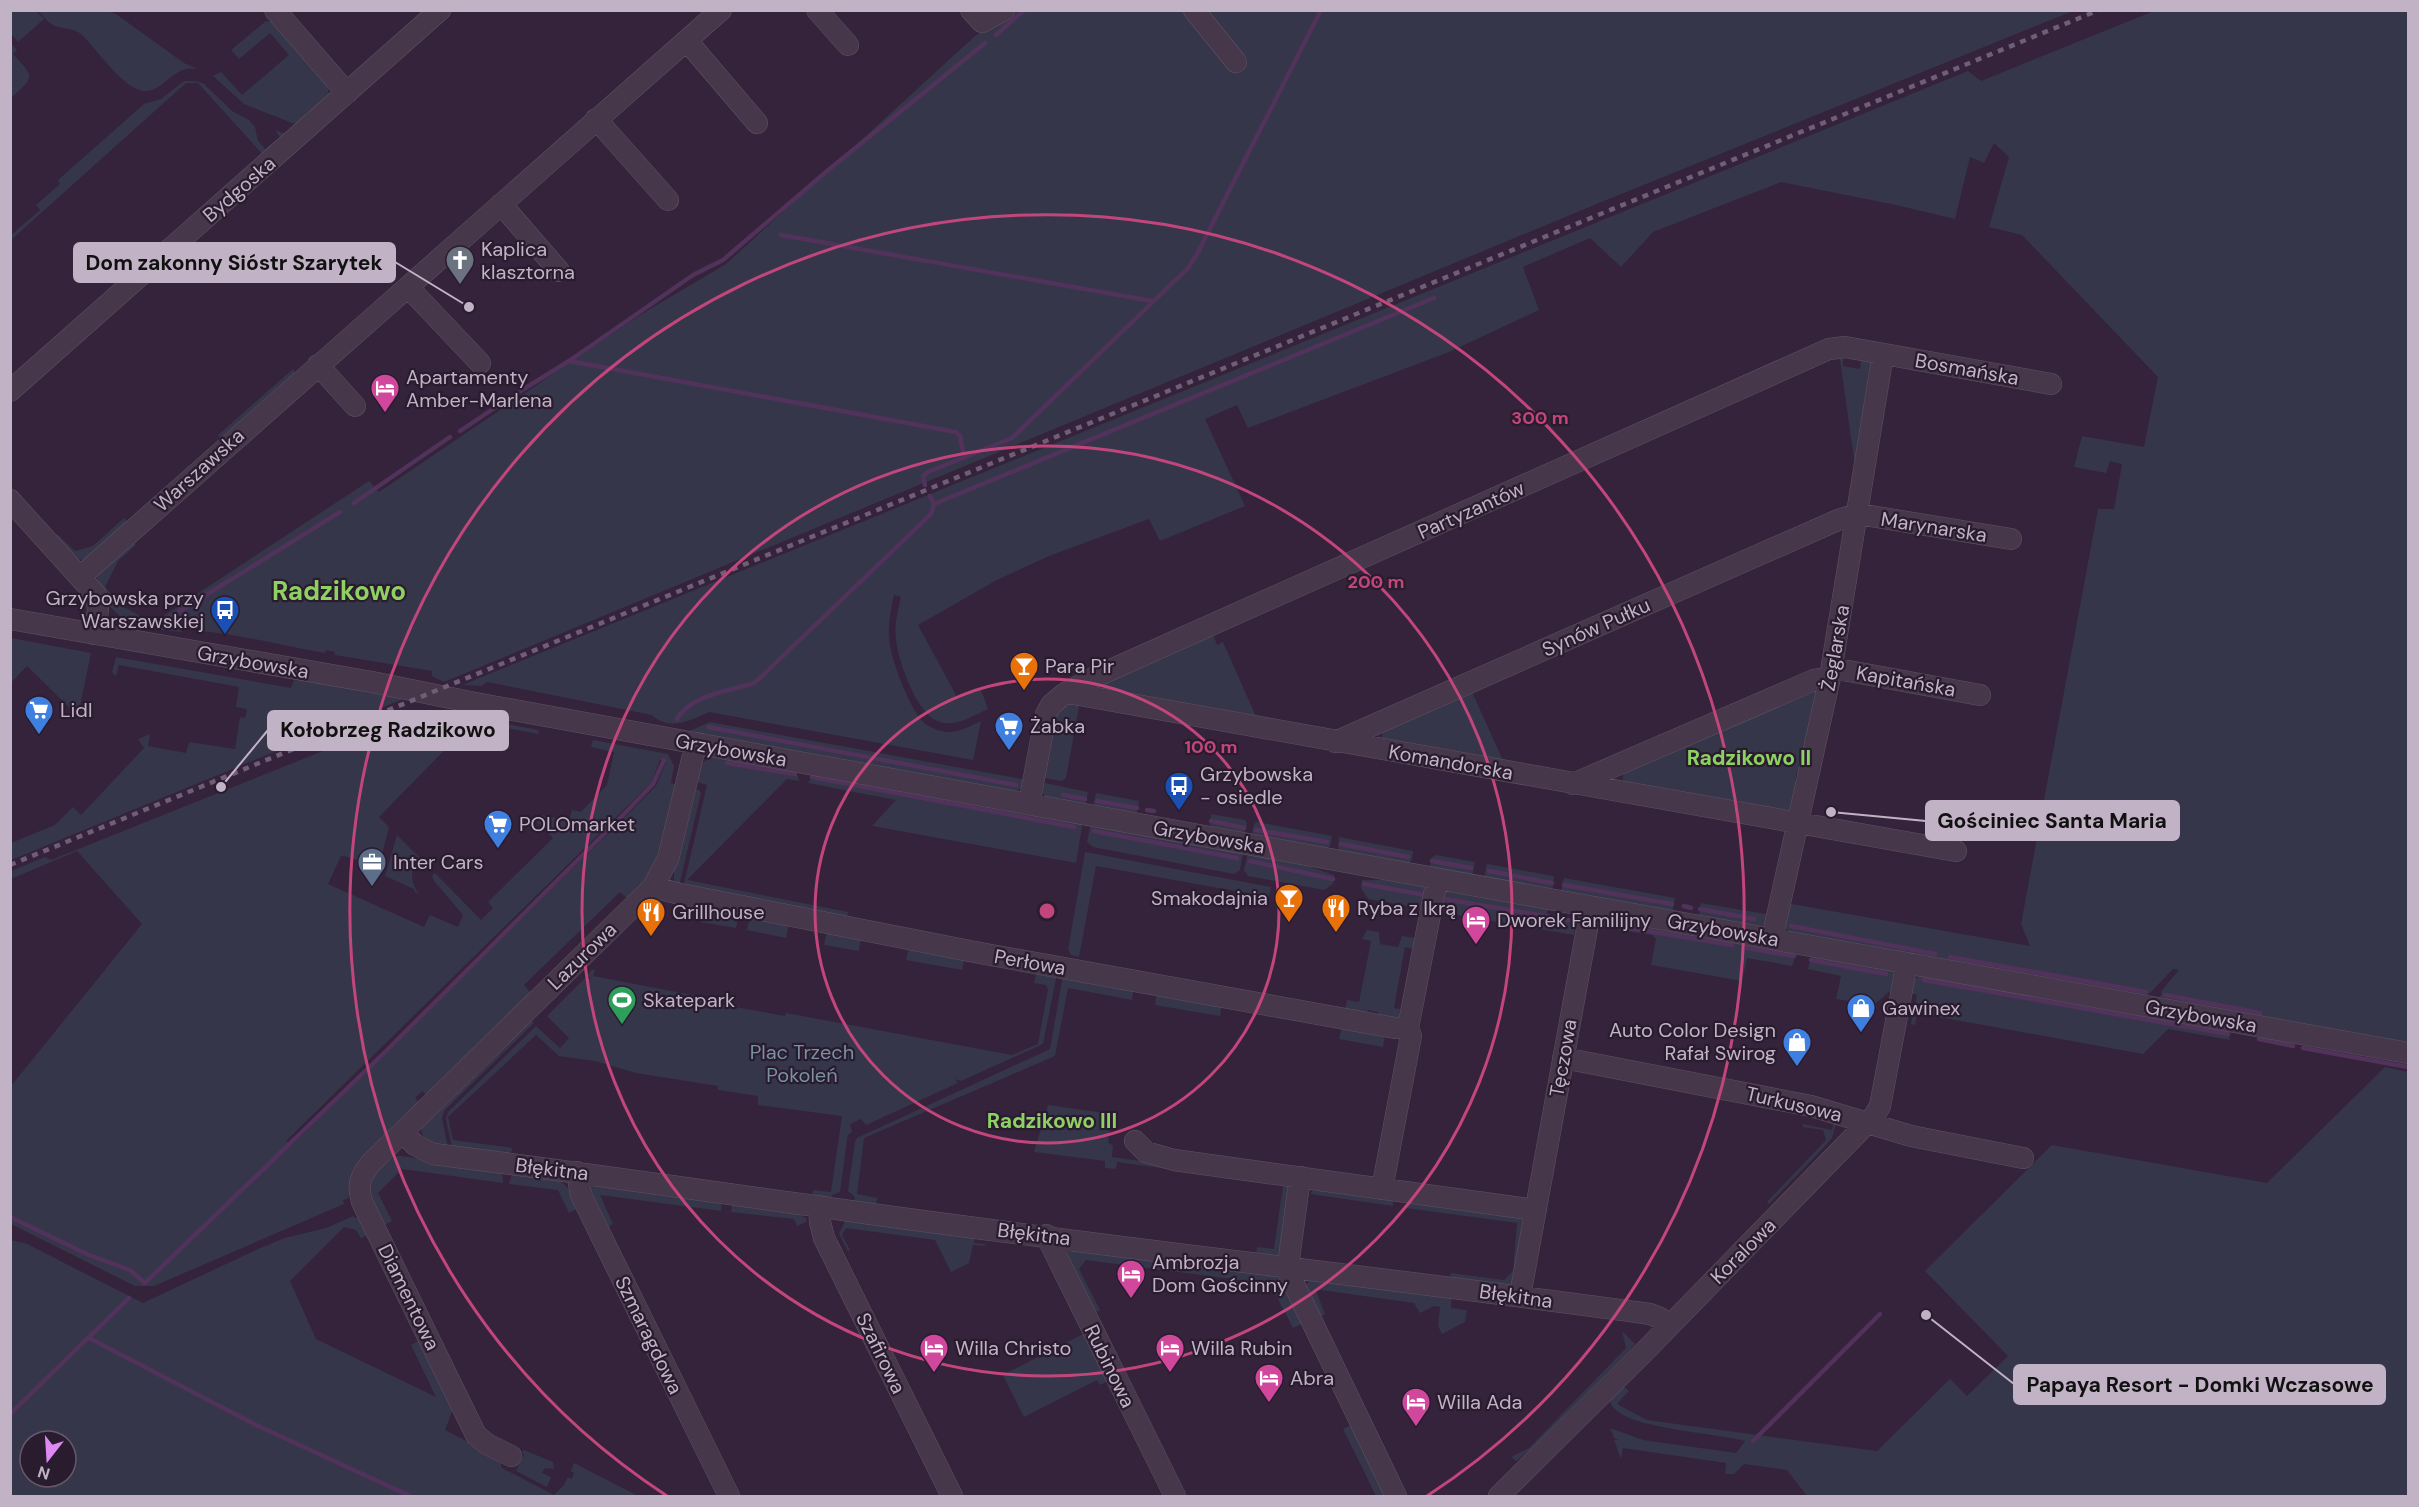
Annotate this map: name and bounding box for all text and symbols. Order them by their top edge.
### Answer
street label: Bydgoska [197,150,281,228]
place label: Kaplica klasztorna [481,236,575,285]
callout: Dom zakonny Sióstr Szarytek [74,243,395,282]
church icon: Kaplica klasztorna [444,244,476,286]
text: Dom zakonny Sióstr Szarytek [85,249,383,277]
street label: Bosmańska [1913,347,2021,391]
place label: Apartamenty Amber-Marlena [406,364,552,413]
hotel icon: Apartamenty Amber-Marlena [369,372,401,414]
text: 300 m [1511,406,1569,430]
street label: Warszawska [148,423,250,517]
street label: Partyzantów [1414,475,1528,545]
street label: Marynarska [1879,506,1989,548]
text: 200 m [1348,570,1404,594]
district label: Radzikowo [272,574,406,608]
place label: Grzybowska przy Warszawskiej [45,585,204,634]
street label: Synów Pułku [1538,592,1654,662]
bus stop icon: Grzybowska przy Warszawskiej [209,594,241,636]
street label: Żeglarska [1815,603,1855,693]
street label: Grzybowska [195,639,311,685]
bar icon: Para Pir [1008,650,1040,692]
place label: Para Pir [1045,653,1114,679]
street label: Kapitańska [1854,659,1958,703]
supermarket icon: Lidl [23,694,55,736]
place label: Lidl [60,697,92,723]
supermarket icon: Żabka [993,710,1025,752]
callout: Kołobrzeg Radzikowo [268,711,508,750]
place label: Żabka [1030,713,1085,739]
text: Kołobrzeg Radzikowo [280,716,496,744]
street label: Grzybowska [673,727,789,773]
text: 100 m [1184,735,1238,759]
street label: Komandorska [1387,738,1515,786]
district label: Radzikowo II [1687,744,1811,772]
place label: Grzybowska - osiedle [1200,761,1313,810]
bus stop icon: Grzybowska - osiedle [1163,770,1195,812]
callout: Gościniec Santa Maria [1926,801,2179,840]
text: Gościniec Santa Maria [1937,807,2167,835]
supermarket icon: POLOmarket [482,808,514,850]
place label: POLOmarket [519,811,635,837]
street label: Grzybowska [1151,814,1267,860]
office icon: Inter Cars [356,846,388,888]
place label: Inter Cars [393,849,483,875]
bar icon: Smakodajnia [1273,882,1305,924]
place label: Smakodajnia [1151,885,1268,911]
restaurant icon: Ryba z Ikrą [1320,892,1352,934]
place label: Ryba z Ikrą [1357,895,1456,921]
restaurant icon: Grillhouse [635,896,667,938]
place label: Grillhouse [672,899,765,925]
centre of rings [1037,901,1057,921]
hotel icon: Dworek Familijny [1460,904,1492,946]
place label: Dworek Familijny [1497,907,1651,933]
street label: Grzybowska [1665,907,1781,953]
street label: Lazurowa [542,917,622,995]
street label: Perłowa [992,943,1068,981]
sports icon: Skatepark [606,984,638,1026]
place label: Skatepark [643,987,735,1013]
shop icon: Gawinex [1845,992,1877,1034]
street label: Grzybowska [2143,993,2259,1039]
place label: Gawinex [1882,995,1960,1021]
street label: Tęczowa [1543,1017,1583,1099]
place label: Auto Color Design Rafał Swirog [1609,1017,1776,1066]
shop icon: Auto Color Design Rafał Swirog [1781,1026,1813,1068]
park label: Plac Trzech Pokoleń [750,1039,854,1088]
street label: Turkusowa [1743,1080,1845,1128]
district label: Radzikowo III [987,1107,1117,1135]
street label: Błękitna [514,1152,590,1186]
street label: Koralowa [1705,1213,1781,1289]
street label: Błękitna [996,1217,1072,1251]
street label: Diamentowa [372,1240,446,1354]
place label: Ambrozja Dom Gościnny [1152,1249,1288,1298]
hotel icon: Ambrozja Dom Gościnny [1115,1258,1147,1300]
street label: Szmaragdowa [609,1272,689,1398]
street label: Błękitna [1478,1278,1554,1314]
street label: Szafirowa [850,1308,912,1398]
street label: Rubinowa [1079,1320,1141,1412]
hotel icon: Willa Christo [918,1332,950,1374]
hotel icon: Willa Rubin [1154,1332,1186,1374]
place label: Willa Christo [955,1335,1071,1361]
place label: Willa Rubin [1191,1335,1292,1361]
hotel icon: Abra [1253,1362,1285,1404]
place label: Abra [1290,1365,1334,1391]
callout: Papaya Resort - Domki Wczasowe [2014,1365,2385,1404]
text: Papaya Resort - Domki Wczasowe [2026,1371,2374,1399]
hotel icon: Willa Ada [1400,1386,1432,1428]
place label: Willa Ada [1437,1389,1522,1415]
north arrow [18,1429,78,1489]
text: N [35,1461,52,1485]

